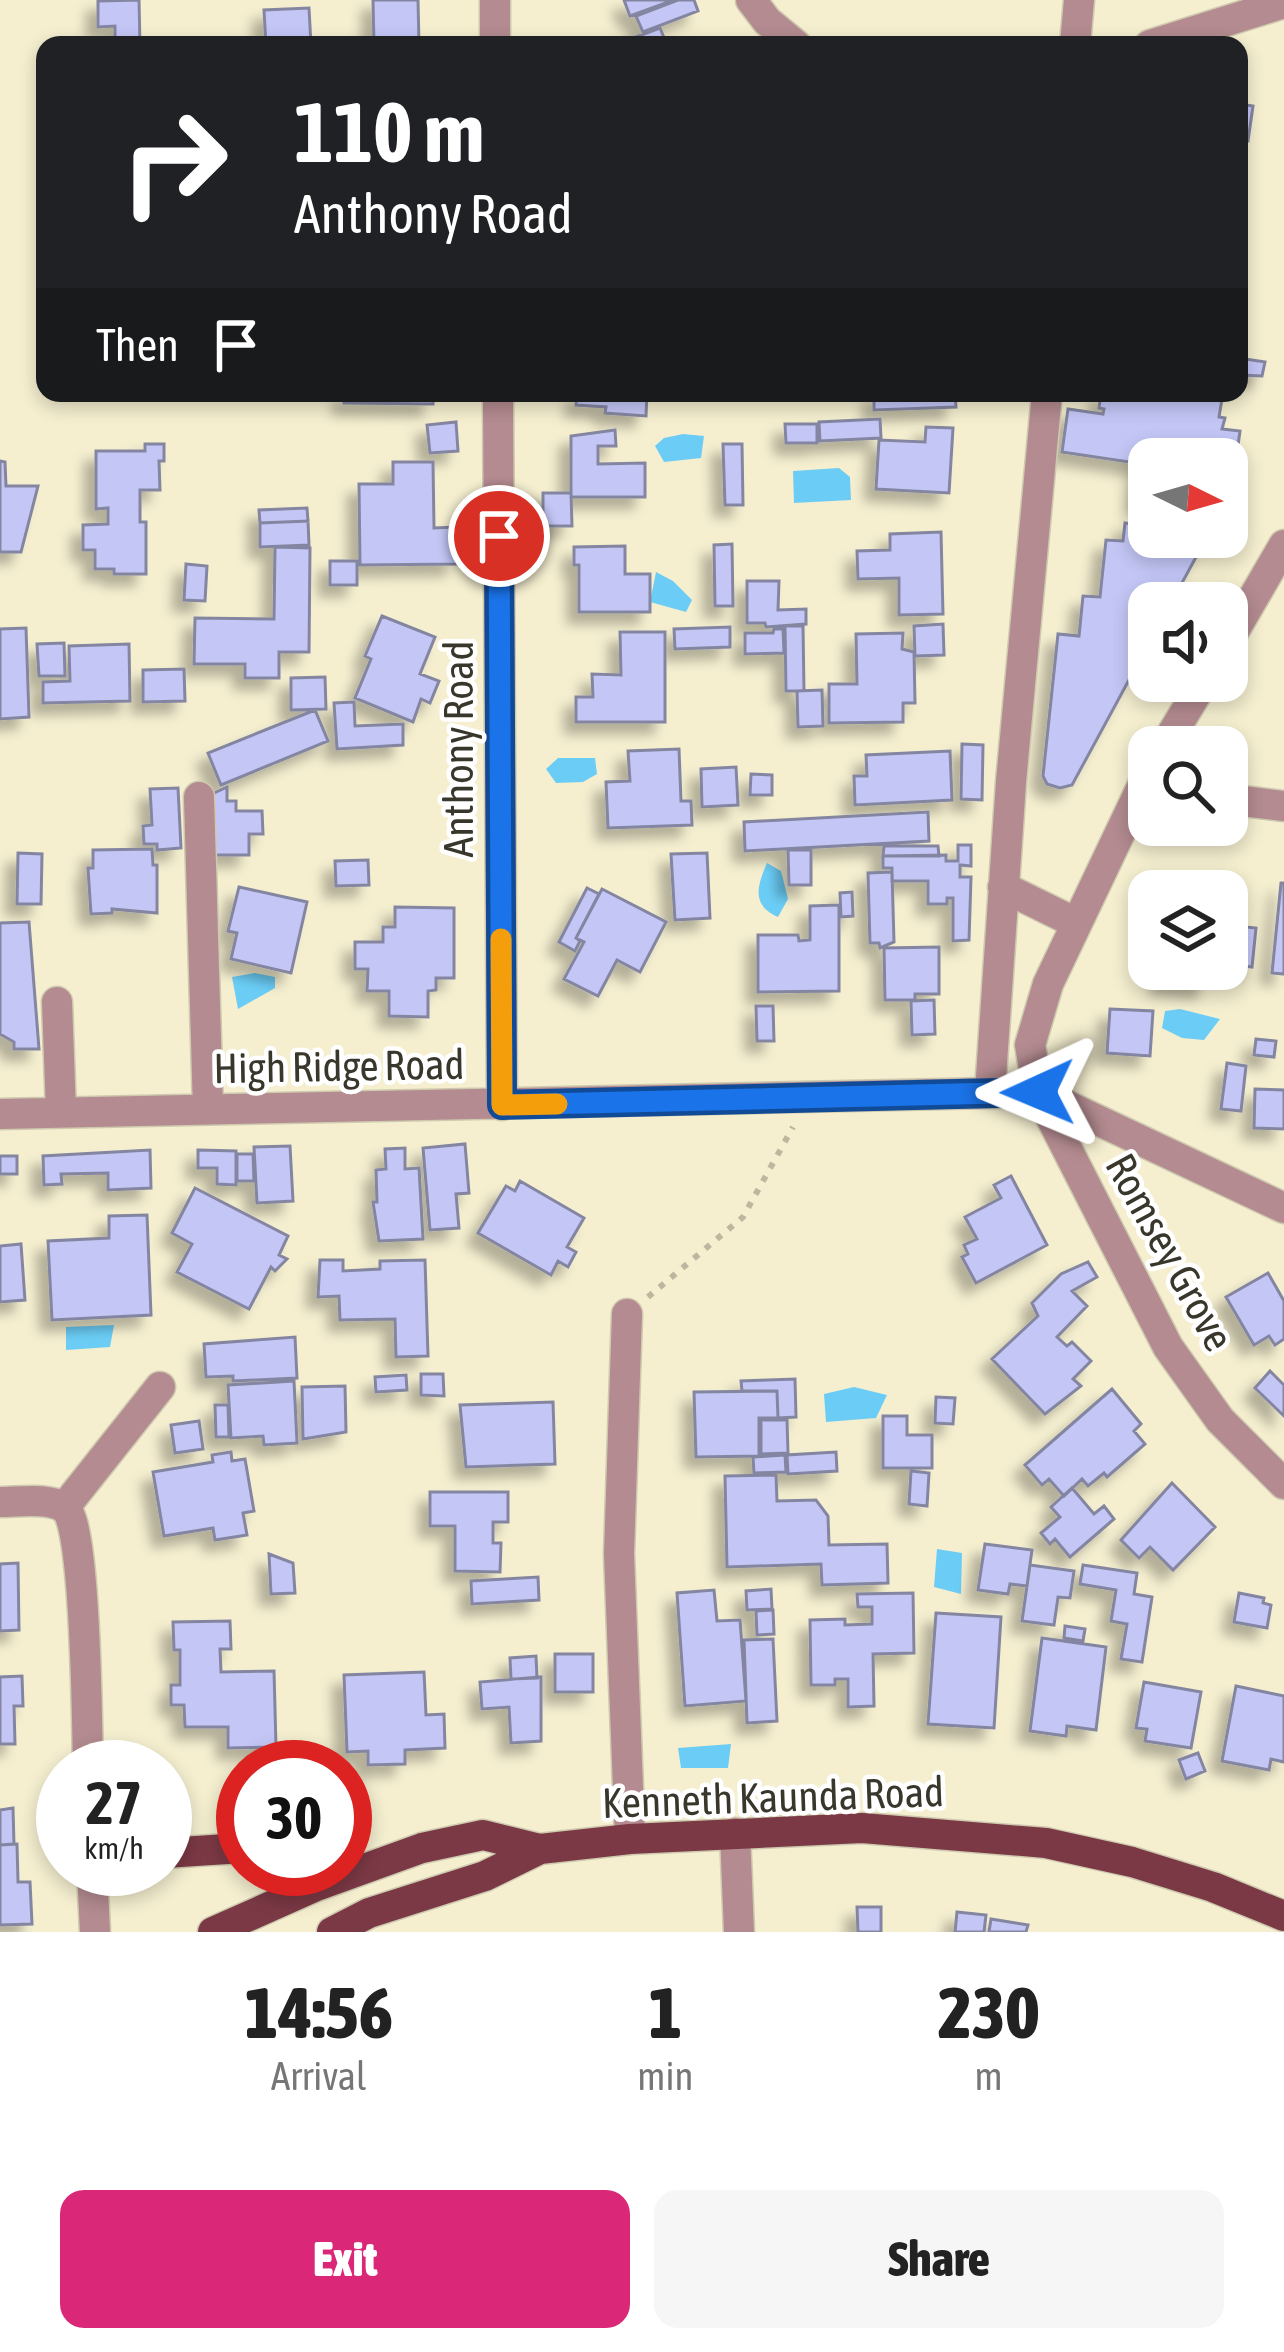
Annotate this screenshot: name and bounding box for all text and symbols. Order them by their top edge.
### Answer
icon: right [96,84,252,240]
text: 110 m [294,84,484,180]
text: Anthony Road [294,183,573,244]
icon: arrive [203,312,269,378]
text: Then [96,319,179,371]
north arrow [1128,438,1248,558]
map controls [1128,438,1248,990]
pin [448,485,550,587]
icon: arrive [466,503,532,569]
button: sound [1128,582,1248,702]
street label: Anthony Road [434,641,482,857]
button: search [1128,726,1248,846]
button: layers [1128,870,1248,990]
position arrow [975,1029,1101,1155]
street label: High Ridge Road [213,1040,465,1092]
street label: Romsey Grove [1096,1145,1244,1359]
speed limit sign: 30 [216,1740,372,1896]
street label: Kenneth Kaunda Road [601,1767,945,1827]
text: 27 [86,1768,142,1837]
text: km/h [84,1831,144,1865]
text: 14:56 [245,1971,393,2053]
text: 1 [648,1971,682,2053]
text: 230 [938,1971,1039,2053]
text: Arrival [271,2054,366,2098]
text: min [637,2054,693,2098]
text: m [975,2054,1003,2098]
button: Exit [60,2190,630,2328]
button: Share [654,2190,1224,2328]

